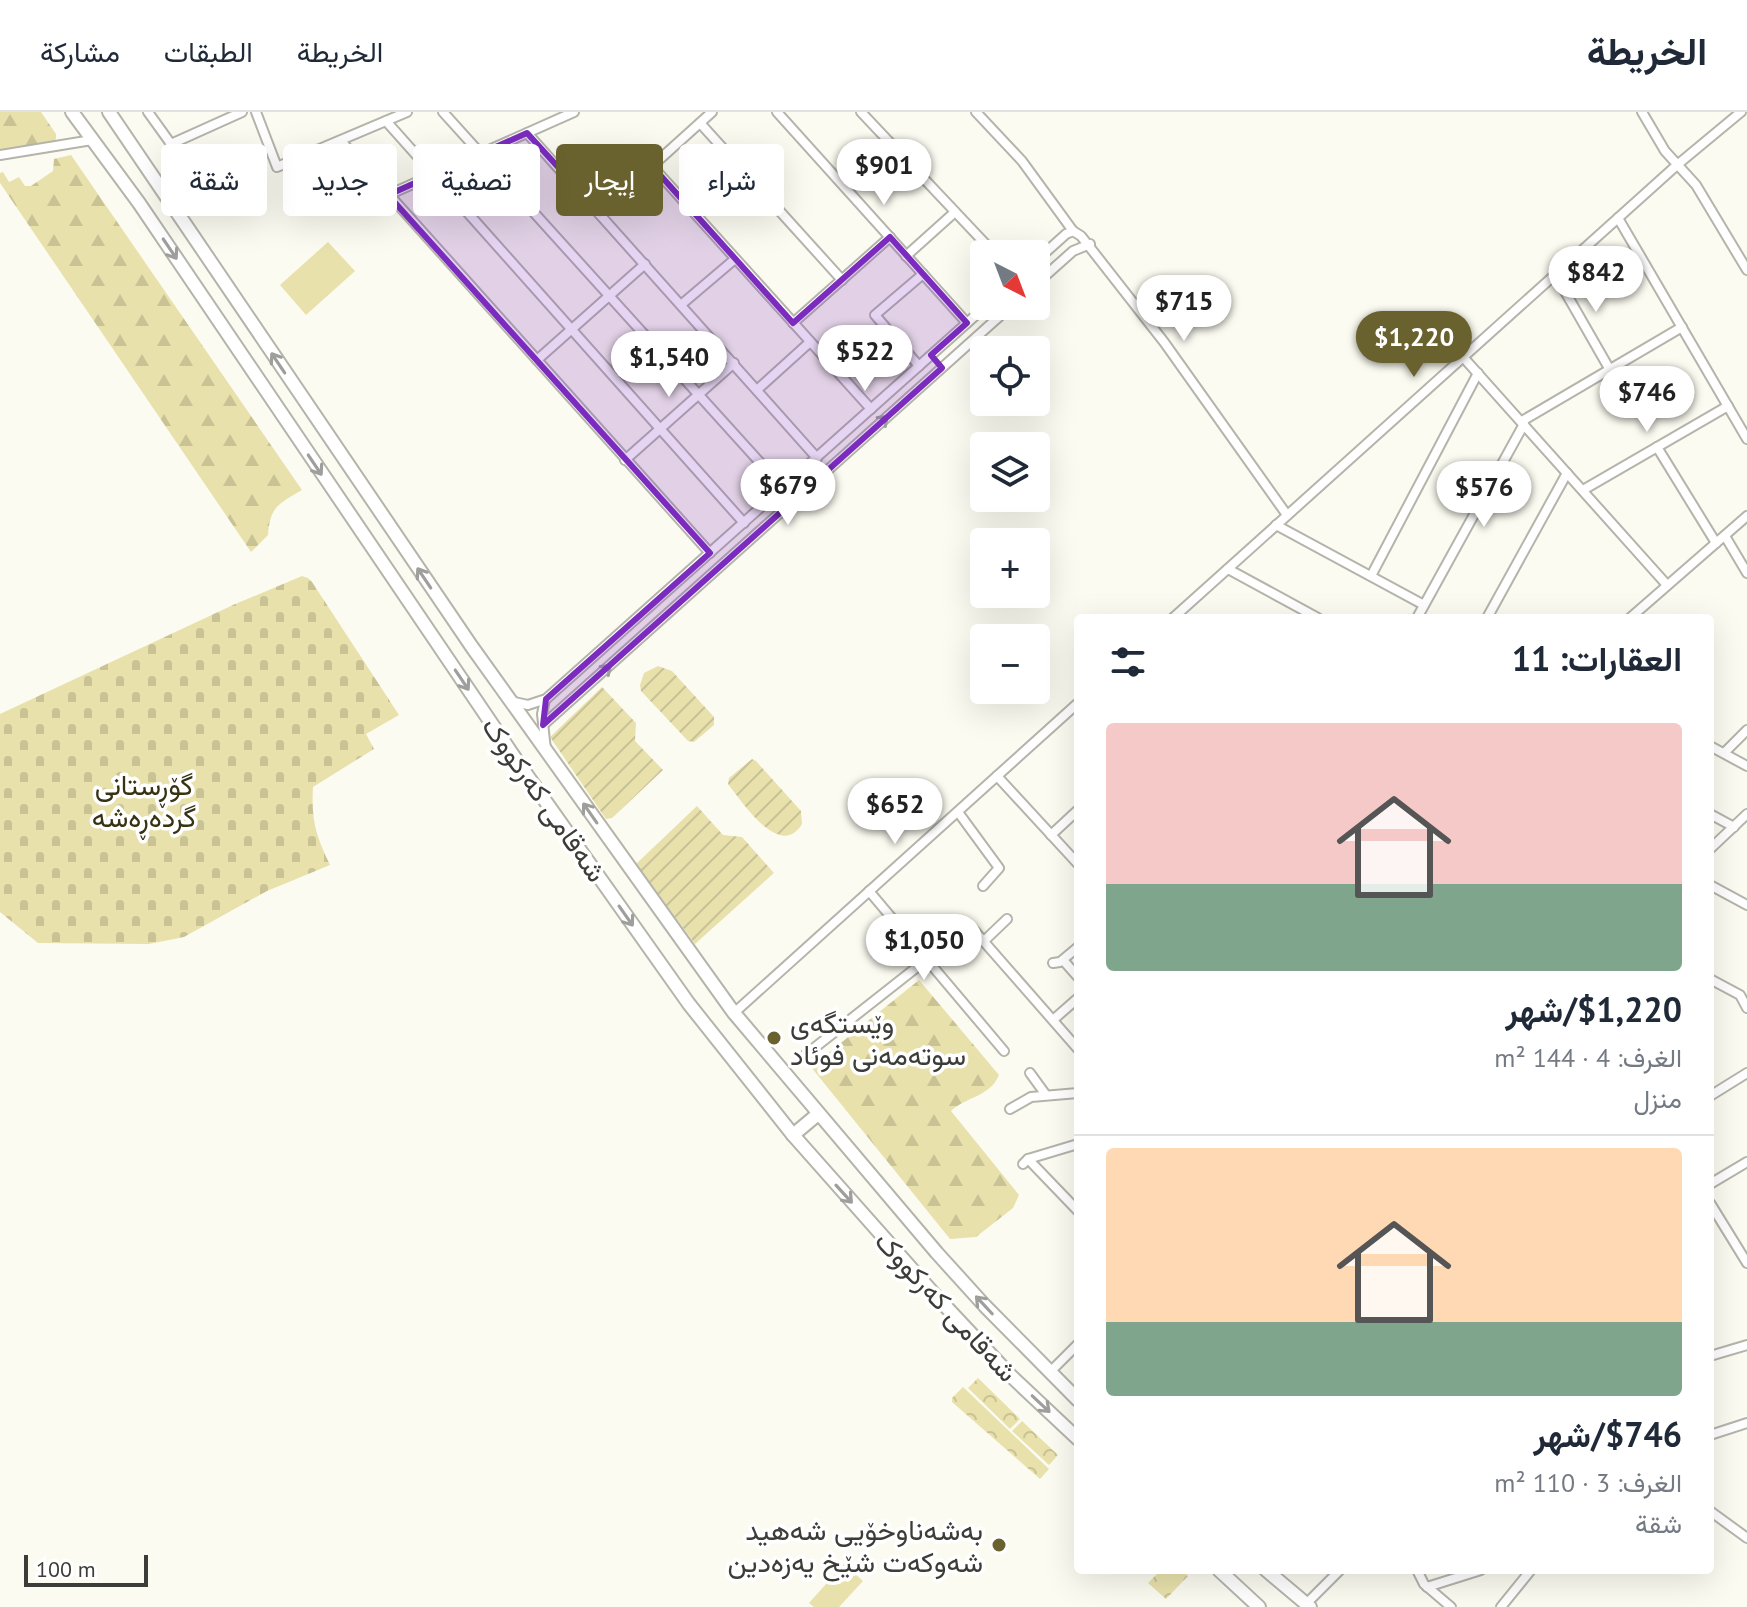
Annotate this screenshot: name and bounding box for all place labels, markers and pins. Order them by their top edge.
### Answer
pin: $901 [837,139,931,207]
pin: $842 [1549,246,1643,314]
pin: $715 [1137,275,1231,343]
pin: $1,220 [1349,311,1479,379]
pin: $522 [818,325,912,393]
pin: $1,540 [604,331,734,399]
pin: $746 [1600,366,1694,434]
pin: $679 [741,459,835,527]
pin: $576 [1437,461,1531,529]
pin: $652 [848,778,942,846]
pin: $1,050 [859,914,989,982]
place label: وێستگەی سوتەمەنی فوئاد [790,1004,966,1073]
marker: وێستگەی سوتەمەنی فوئاد [765,1029,783,1047]
place label: بەشەناوخۆیی شەهید شەوکەت شێخ یەزەدین [728,1511,983,1582]
marker: بەشەناوخۆیی شەهید شەوکەت شێخ یەزەدین [990,1536,1008,1554]

